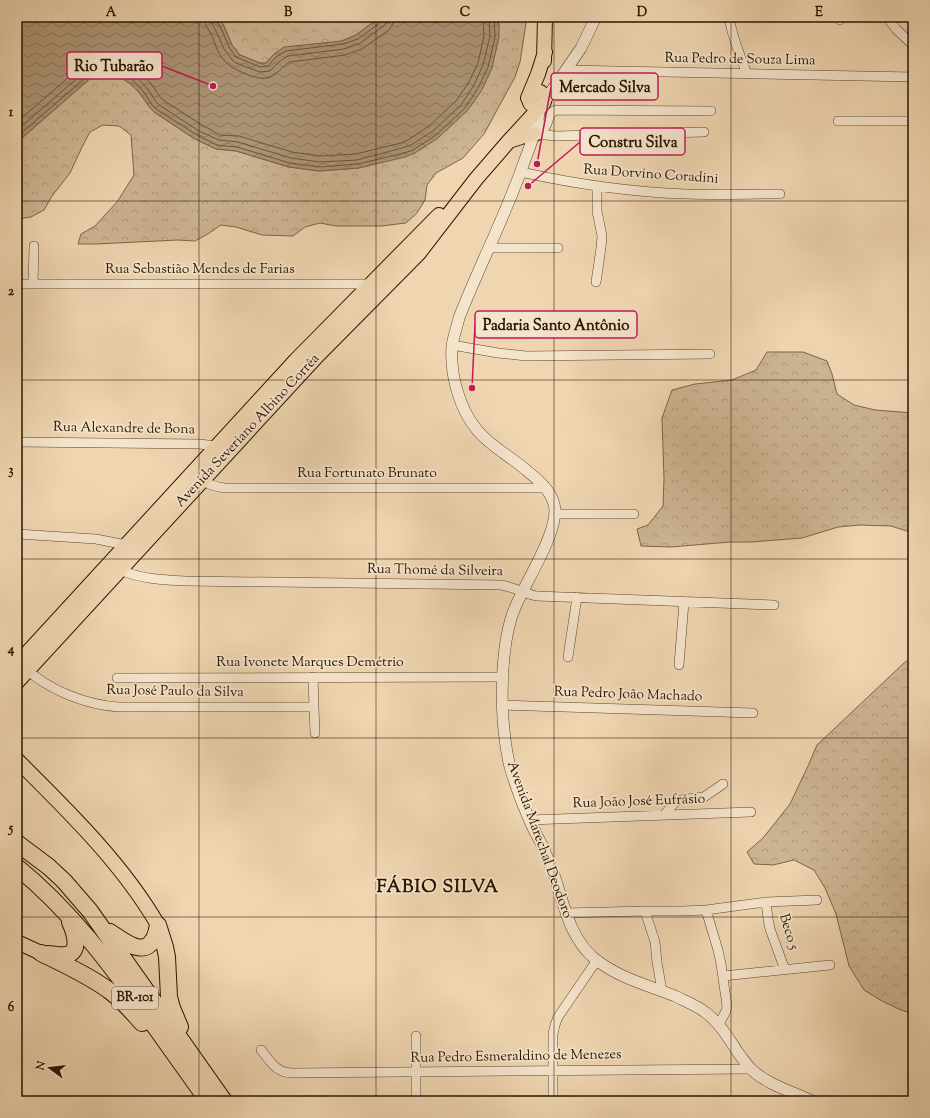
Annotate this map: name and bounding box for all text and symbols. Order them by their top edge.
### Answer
text: A [106,4,117,22]
text: B [284,4,293,22]
text: C [460,4,470,22]
text: D [637,4,647,22]
text: E [815,4,823,22]
street label: Rua Pedro de Souza Lima [664,49,816,71]
callout: Rio Tubarão [67,52,162,79]
text: Rio Tubarão [74,57,154,78]
callout: Mercado Silva [551,73,658,100]
text: Mercado Silva [559,78,651,99]
text: 1 [9,104,14,122]
callout: Constru Silva [580,128,685,155]
text: Constru Silva [588,133,678,154]
street label: Rua Dorvino Coradini [583,160,719,190]
street label: Rua Sebastião Mendes de Farias [105,260,295,280]
text: 2 [8,283,15,301]
callout: Padaria Santo Antônio [475,311,637,338]
text: Padaria Santo Antônio [483,316,629,337]
street label: Avenida Severiano Albino Corrêa [171,349,325,512]
street label: Rua Alexandre de Bona [53,418,196,440]
text: 3 [8,462,14,480]
street label: Rua Fortunato Brunato [297,464,437,484]
street label: Rua Thomé da Silveira [367,560,504,582]
text: 4 [7,641,15,659]
street label: Rua Ivonete Marques Demétrio [216,653,404,673]
street label: Rua José Paulo da Silva [106,681,244,703]
street label: Rua Pedro João Machado [553,682,703,708]
street label: Avenida Marechal Deodoro [501,759,577,922]
street label: Rua João José Eufrásio [572,790,706,814]
text: 5 [8,820,14,838]
district label: FÁBIO SILVA [377,874,499,901]
street label: Beco 5 [773,911,803,953]
road number: BR-101 [112,987,158,1009]
text: 6 [8,999,15,1017]
street label: Rua Pedro Esmeraldino de Menezes [410,1045,622,1069]
north arrow [30,1048,70,1088]
text: N [32,1059,50,1073]

